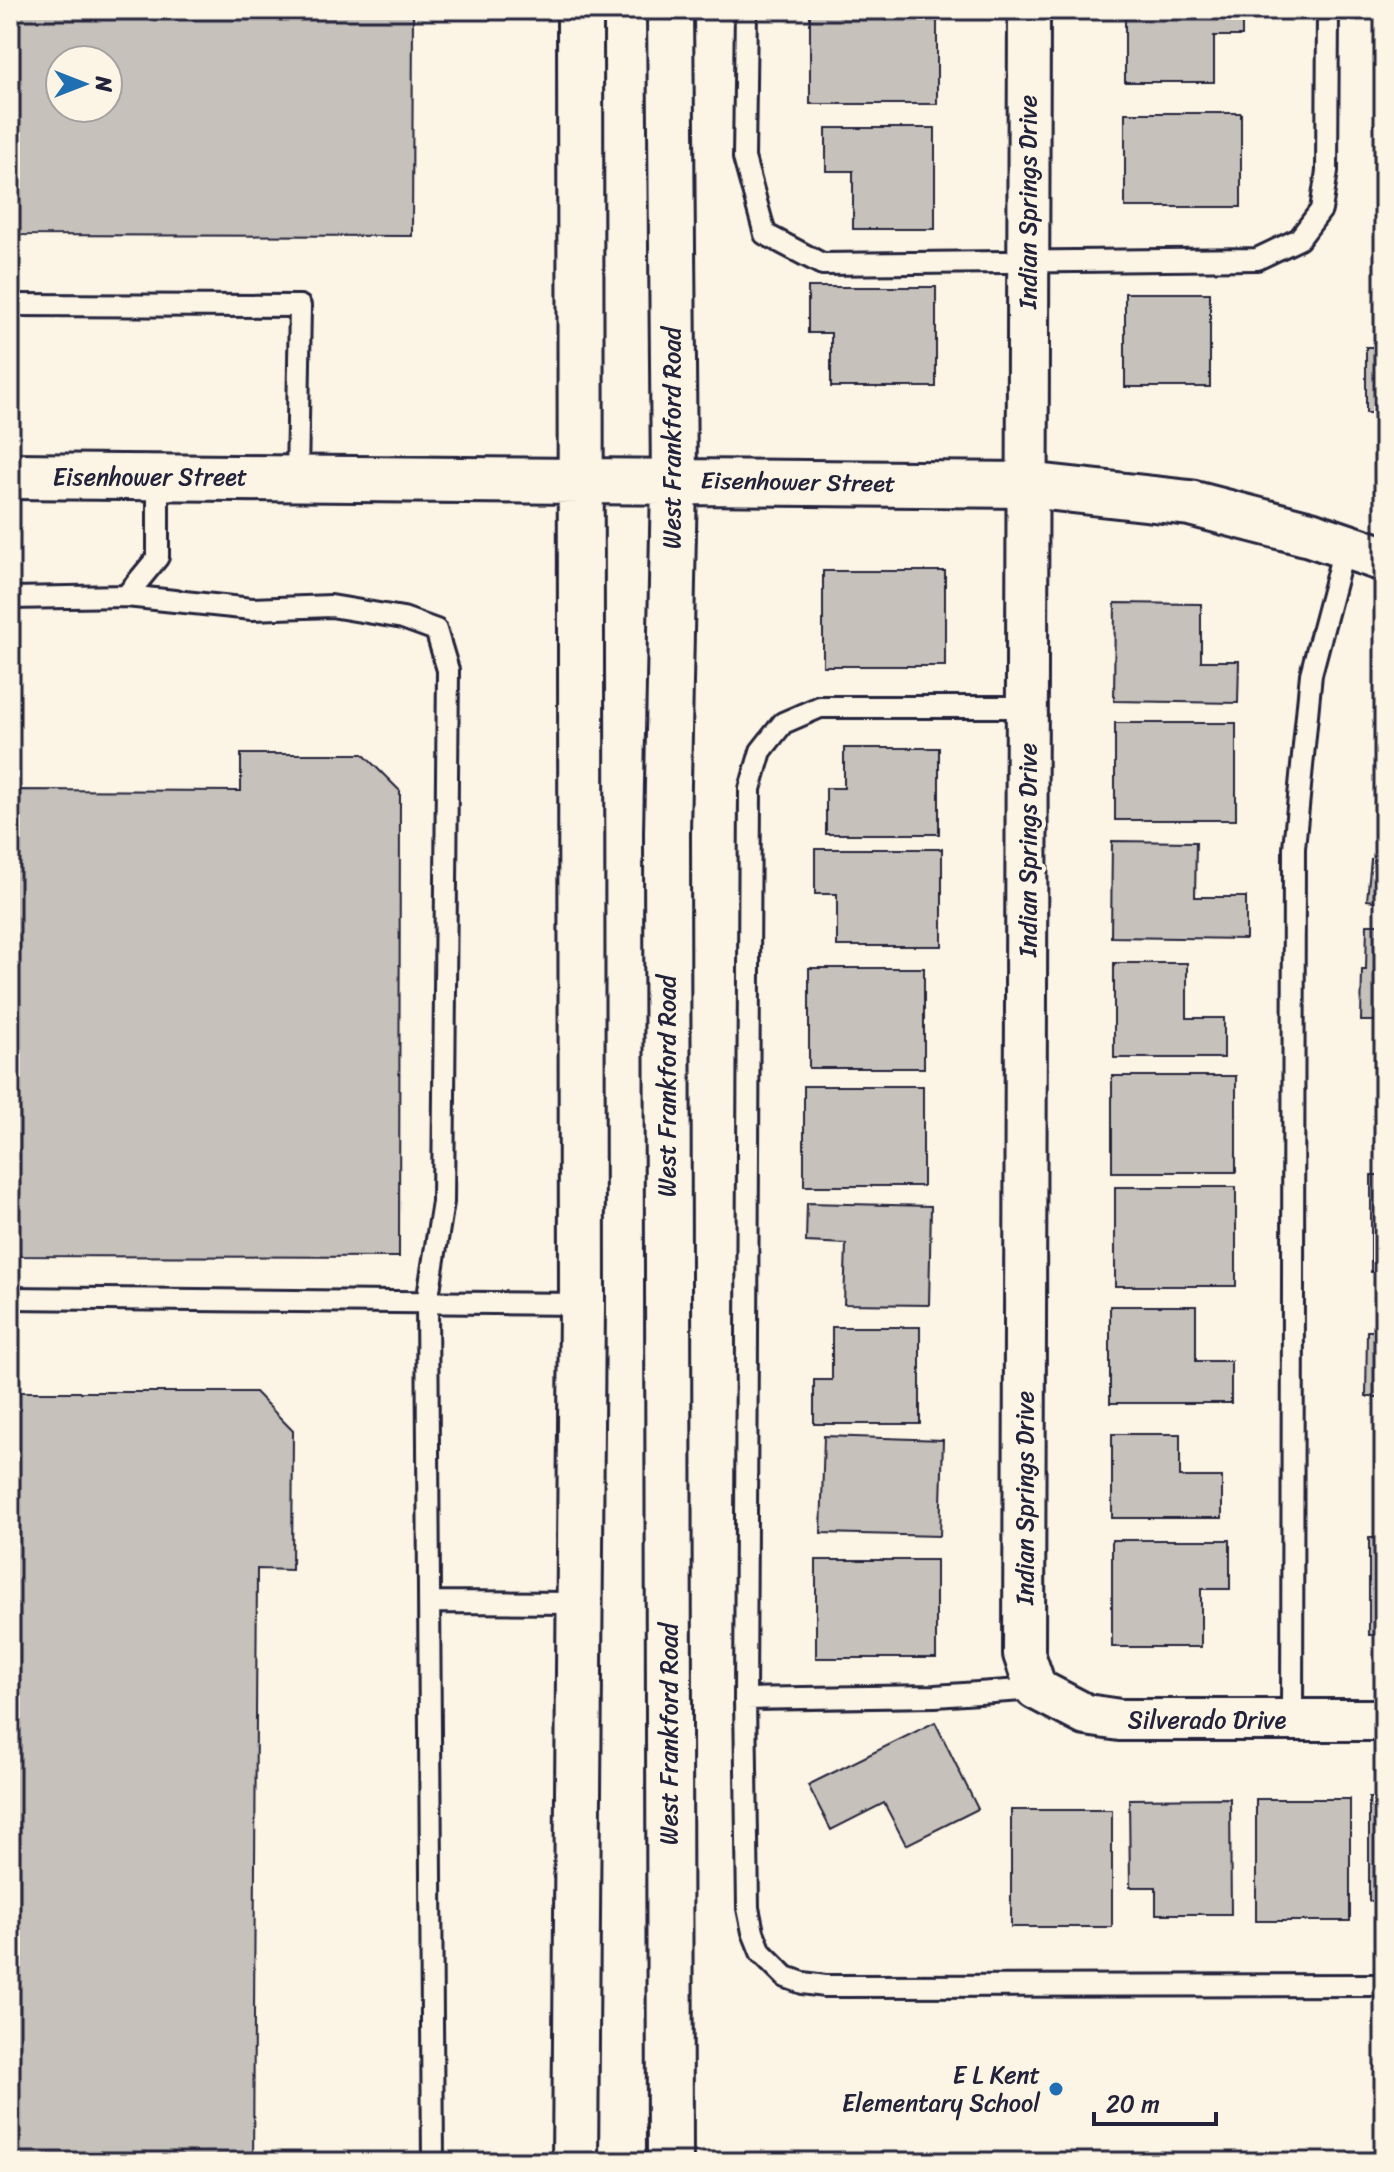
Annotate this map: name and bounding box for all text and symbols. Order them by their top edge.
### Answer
north arrow [44,44,124,124]
text: N [84,75,123,92]
street label: Indian Springs Drive [1007,95,1049,310]
street label: West Frankford Road [651,326,693,549]
street label: Eisenhower Street [53,456,247,498]
street label: Eisenhower Street [700,459,896,505]
street label: Indian Springs Drive [1007,743,1049,958]
street label: West Frankford Road [646,974,688,1197]
street label: Indian Springs Drive [1004,1391,1046,1606]
street label: West Frankford Road [648,1622,690,1845]
street label: Silverado Drive [1128,1699,1287,1741]
place label: E L Kent Elementary School [842,2054,1041,2124]
scale bar [1094,2076,1216,2126]
marker: E L Kent Elementary School [1047,2080,1065,2098]
text: 20 m [1106,2083,1160,2125]

